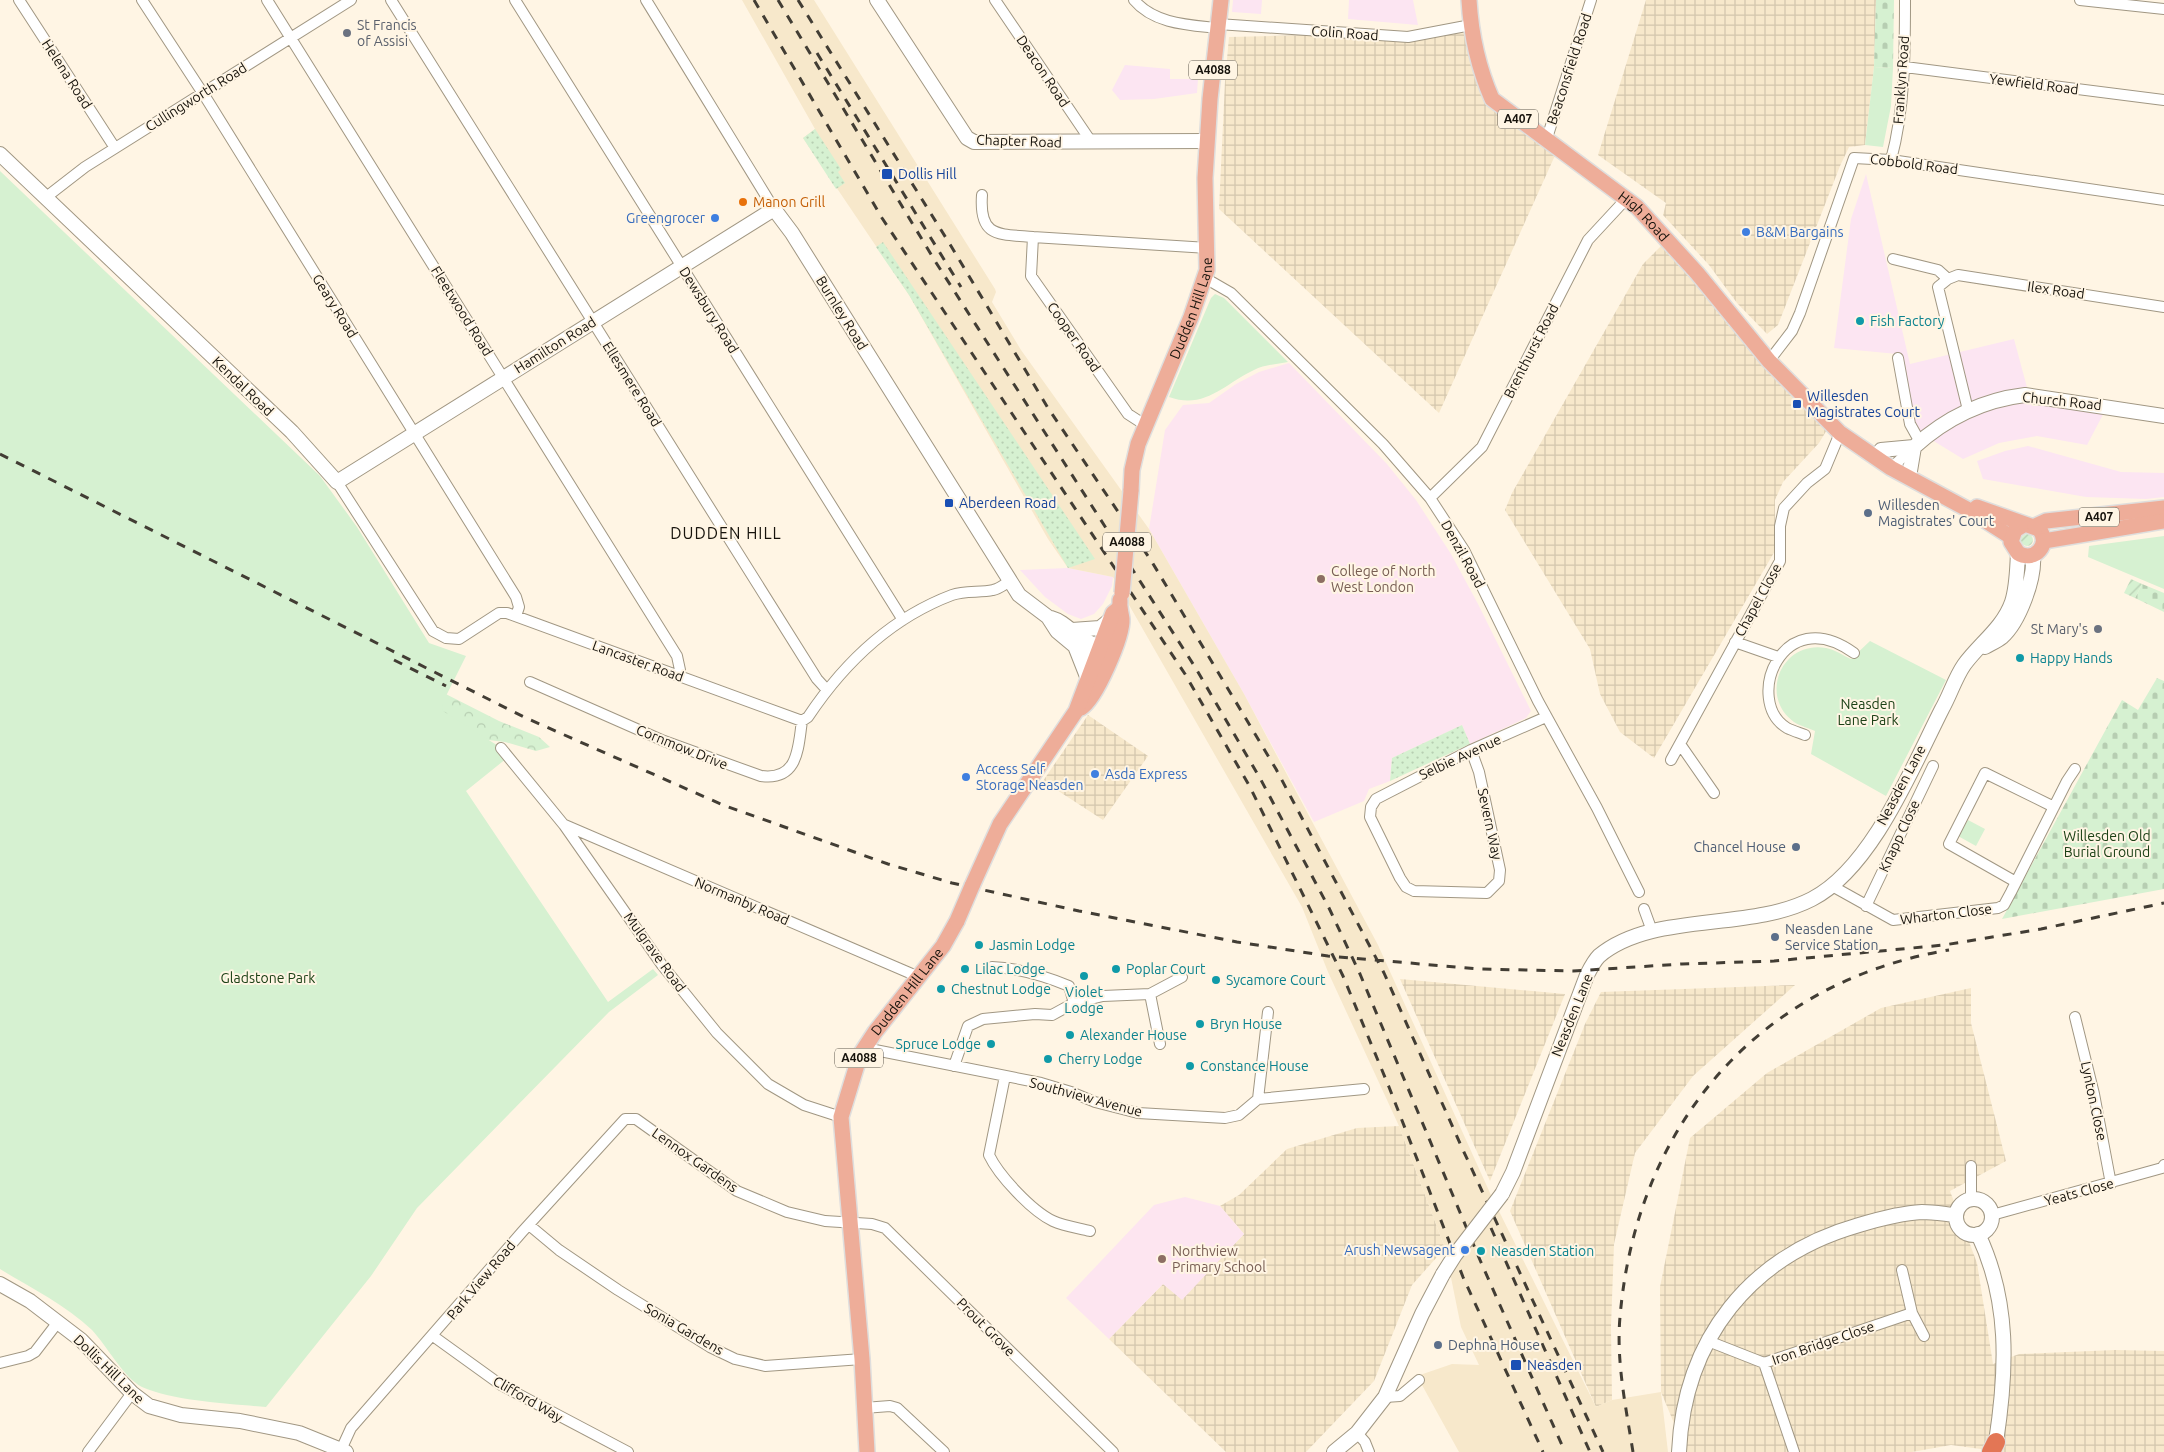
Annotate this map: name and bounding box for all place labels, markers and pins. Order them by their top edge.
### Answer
place label: St Francis of Assisi [357,17,417,49]
marker: St Francis of Assisi [341,27,353,39]
place label: Dollis Hill [898,166,957,182]
marker: Dollis Hill [880,167,894,181]
place label: Manon Grill [753,194,825,210]
marker: Manon Grill [737,196,749,208]
place label: Greengrocer [626,210,706,226]
marker: Greengrocer [709,212,721,224]
place label: B&M Bargains [1756,224,1844,240]
marker: B&M Bargains [1740,226,1752,238]
place label: Fish Factory [1870,313,1945,329]
marker: Fish Factory [1854,315,1866,327]
place label: Willesden Magistrates Court [1807,388,1920,420]
marker: Willesden Magistrates Court [1791,398,1803,410]
place label: Aberdeen Road [959,495,1056,511]
marker: Aberdeen Road [943,497,955,509]
place label: Willesden Magistrates' Court [1878,497,1995,529]
marker: Willesden Magistrates' Court [1862,507,1874,519]
place label: College of North West London [1331,563,1436,595]
marker: College of North West London [1315,573,1327,585]
place label: St Mary's [2031,621,2088,637]
marker: St Mary's [2092,623,2104,635]
place label: Happy Hands [2030,650,2112,666]
marker: Happy Hands [2014,652,2026,664]
place label: Access Self Storage Neasden [976,761,1083,793]
place label: Asda Express [1105,766,1187,782]
marker: Asda Express [1089,768,1101,780]
marker: Access Self Storage Neasden [960,771,972,783]
place label: Chancel House [1693,839,1786,855]
marker: Chancel House [1790,841,1802,853]
place label: Neasden Lane Service Station [1785,921,1878,953]
marker: Neasden Lane Service Station [1769,931,1781,943]
place label: Jasmin Lodge [989,937,1075,953]
marker: Jasmin Lodge [973,939,985,951]
place label: Lilac Lodge [975,961,1045,977]
place label: Poplar Court [1126,961,1206,977]
marker: Lilac Lodge [959,963,971,975]
marker: Poplar Court [1110,963,1122,975]
marker: Violet Lodge [1078,970,1090,982]
place label: Sycamore Court [1226,972,1326,988]
marker: Sycamore Court [1210,974,1222,986]
place label: Chestnut Lodge [951,981,1051,997]
marker: Chestnut Lodge [935,983,947,995]
place label: Violet Lodge [1064,984,1104,1016]
place label: Bryn House [1210,1016,1282,1032]
marker: Bryn House [1194,1018,1206,1030]
place label: Alexander House [1080,1027,1187,1043]
marker: Alexander House [1064,1029,1076,1041]
place label: Spruce Lodge [895,1036,981,1052]
marker: Spruce Lodge [985,1038,997,1050]
place label: Cherry Lodge [1058,1051,1142,1067]
marker: Cherry Lodge [1042,1053,1054,1065]
place label: Constance House [1200,1058,1309,1074]
marker: Constance House [1184,1060,1196,1072]
place label: Arush Newsagent [1344,1242,1455,1258]
place label: Northview Primary School [1172,1243,1266,1275]
place label: Neasden Station [1491,1243,1594,1259]
marker: Arush Newsagent [1459,1244,1471,1256]
marker: Neasden Station [1475,1245,1487,1257]
marker: Northview Primary School [1156,1253,1168,1265]
place label: Dephna House [1448,1337,1540,1353]
marker: Dephna House [1432,1339,1444,1351]
place label: Neasden [1527,1357,1582,1373]
marker: Neasden [1509,1358,1523,1372]

